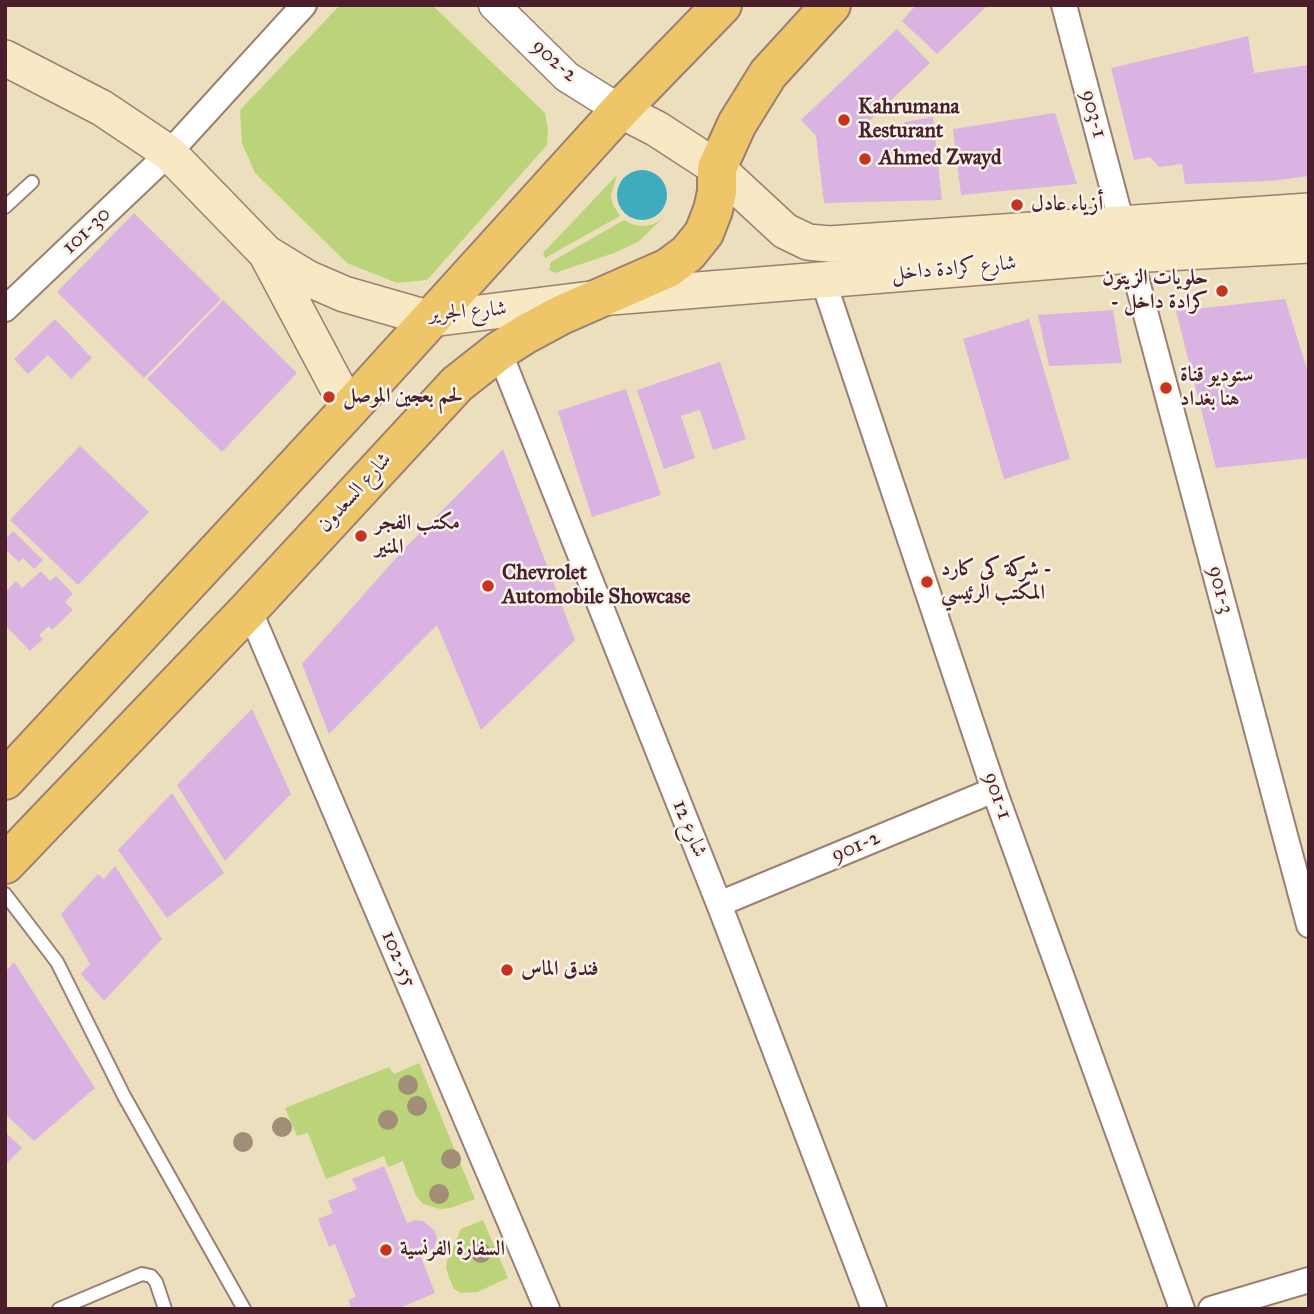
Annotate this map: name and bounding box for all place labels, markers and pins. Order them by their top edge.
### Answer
place label: Kahrumana Resturant [858,95,959,145]
marker: Kahrumana Resturant [836,112,852,128]
place label: Ahmed Zwayd [879,146,1002,172]
marker: Ahmed Zwayd [857,151,873,167]
place label: أزياء عادل [1031,192,1103,218]
marker: أزياء عادل [1009,197,1025,213]
place label: حلويات الزيتون - كرادة داخل [1102,266,1208,316]
marker: حلويات الزيتون - كرادة داخل [1214,283,1230,299]
place label: ستوديو قناة هنا بغداد [1180,363,1253,413]
marker: ستوديو قناة هنا بغداد [1158,380,1174,396]
place label: لحم بعجين الموصل [343,384,463,410]
marker: لحم بعجين الموصل [321,389,337,405]
place label: مكتب الفجر المنير [375,511,460,561]
marker: مكتب الفجر المنير [353,528,369,544]
place label: شركة كي كارد - المكتب الرئيسي [941,557,1052,607]
place label: Chevrolet Automobile Showcase [502,561,690,611]
marker: شركة كي كارد - المكتب الرئيسي [919,574,935,590]
marker: Chevrolet Automobile Showcase [480,578,496,594]
place label: فندق الماس [521,957,599,983]
marker: فندق الماس [499,962,515,978]
place label: السفارة الفرنسية [400,1237,505,1263]
marker: السفارة الفرنسية [378,1242,394,1258]

